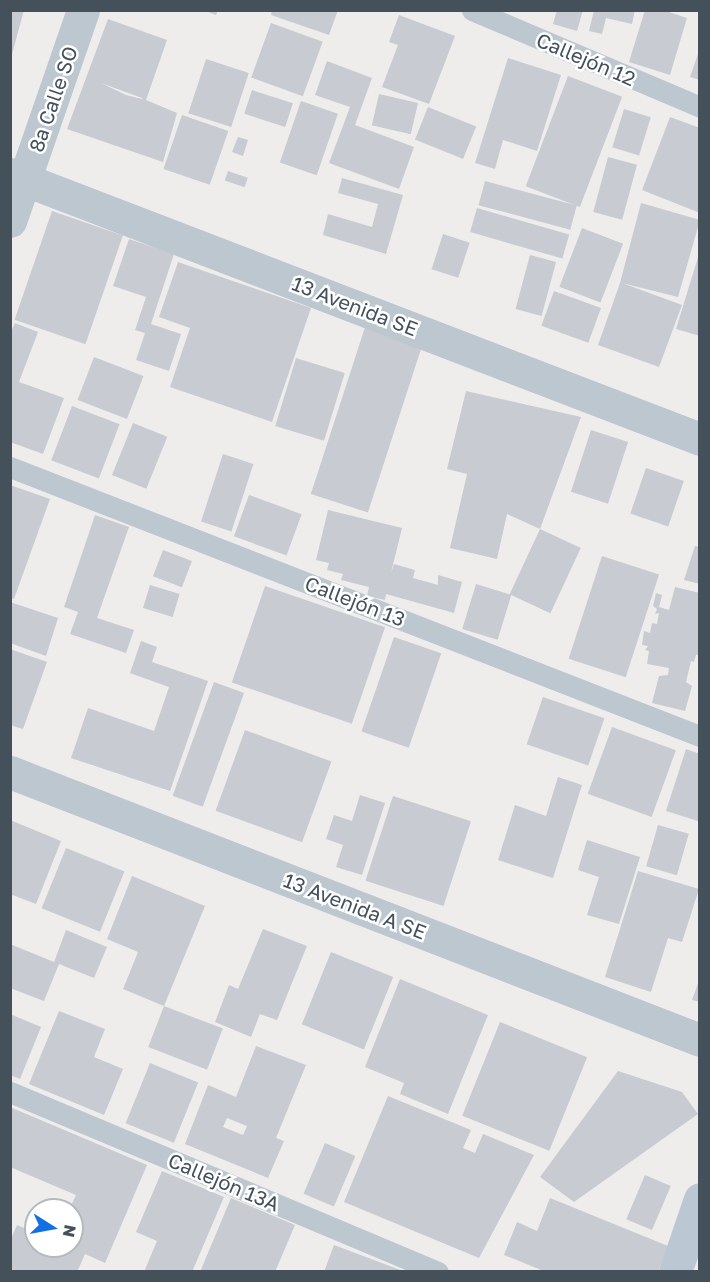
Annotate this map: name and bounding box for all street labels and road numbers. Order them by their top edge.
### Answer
street label: Callejón 12 [533,27,639,91]
street label: 8a Calle SO [24,43,82,155]
street label: 13 Avenida SE [289,271,421,341]
street label: Callejón 13 [302,571,408,631]
street label: 13 Avenida A SE [280,868,430,944]
street label: Callejón 13A [165,1148,283,1216]

